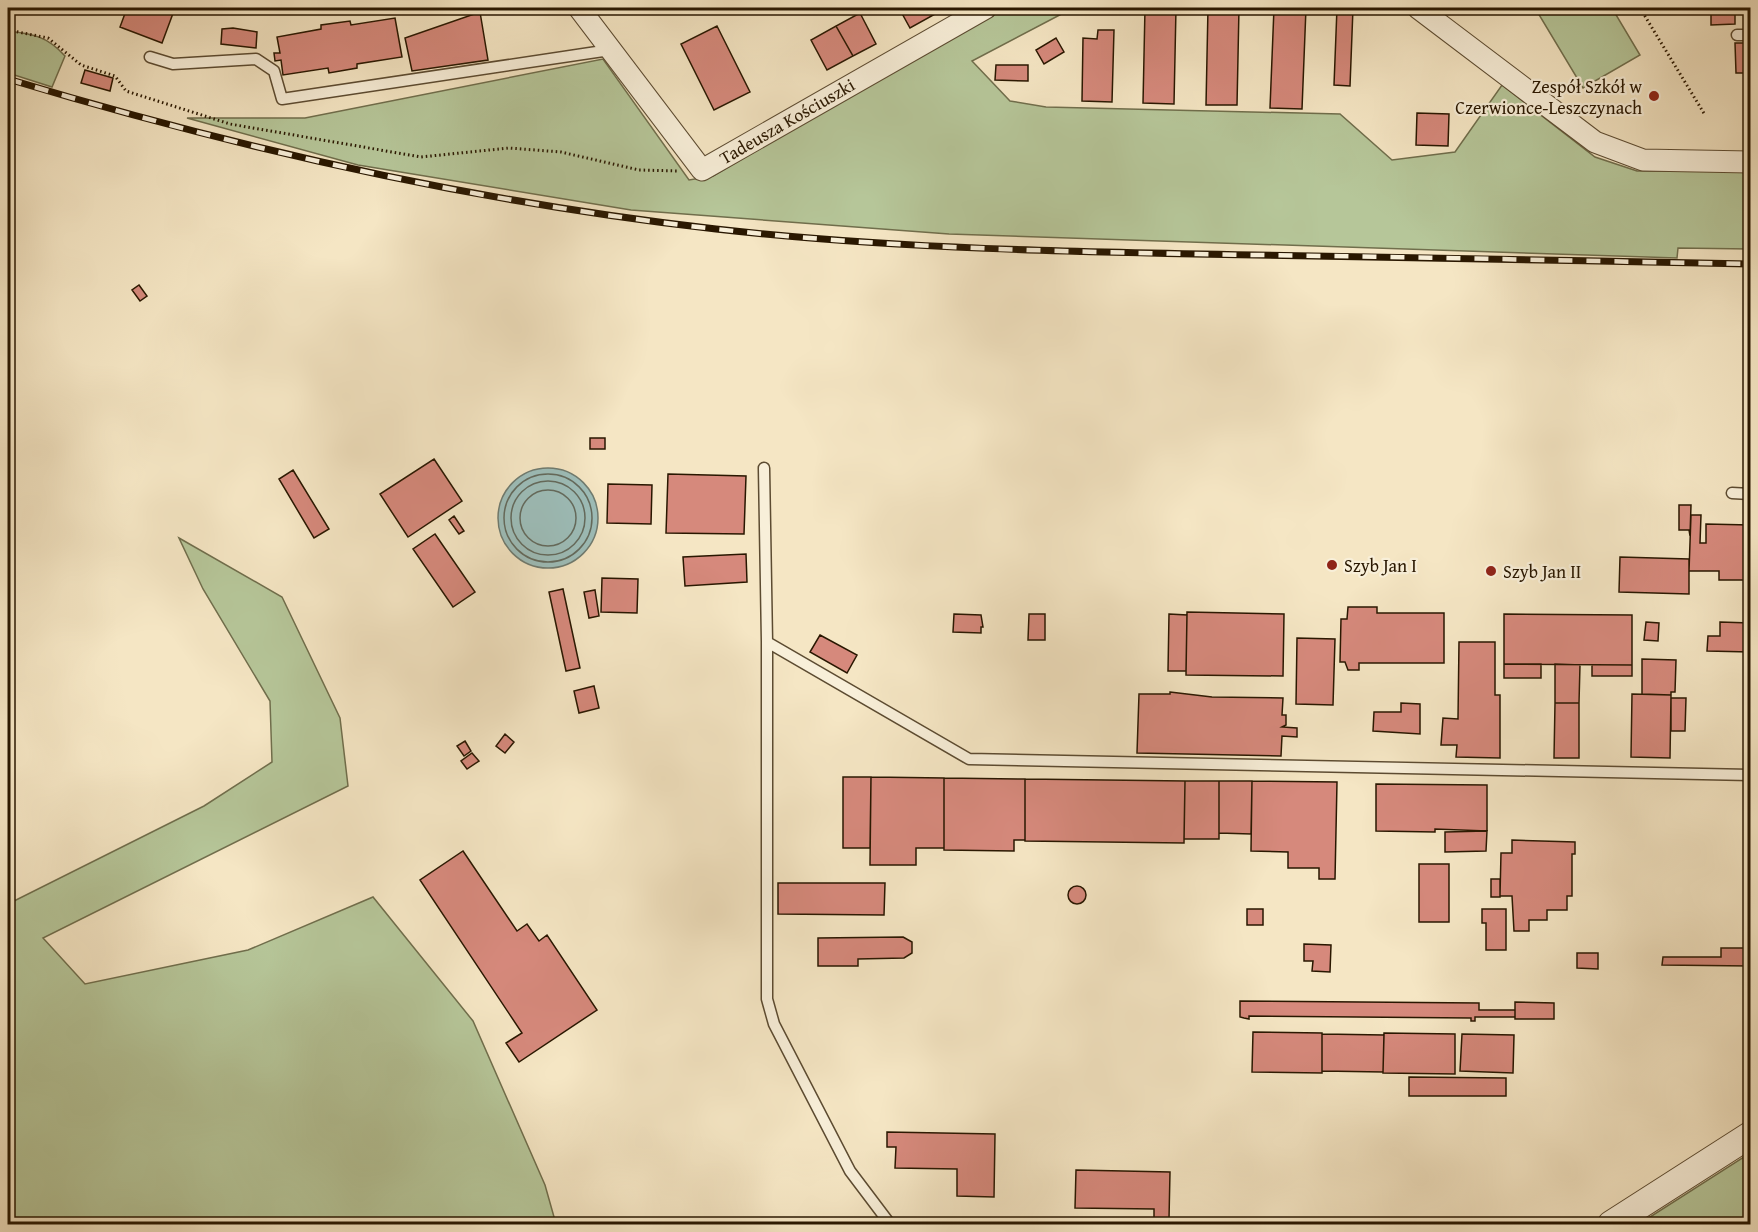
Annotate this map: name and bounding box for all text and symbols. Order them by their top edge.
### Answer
street label: Tadeusza Kościuszki [714,71,860,171]
place label: Zespół Szkół w Czerwionce-Leszczynach [1455,73,1642,121]
marker: Zespół Szkół w Czerwionce-Leszczynach [1647,89,1661,103]
place label: Szyb Jan I [1344,552,1417,579]
marker: Szyb Jan I [1325,558,1339,572]
place label: Szyb Jan II [1503,558,1581,585]
marker: Szyb Jan II [1484,564,1498,578]

